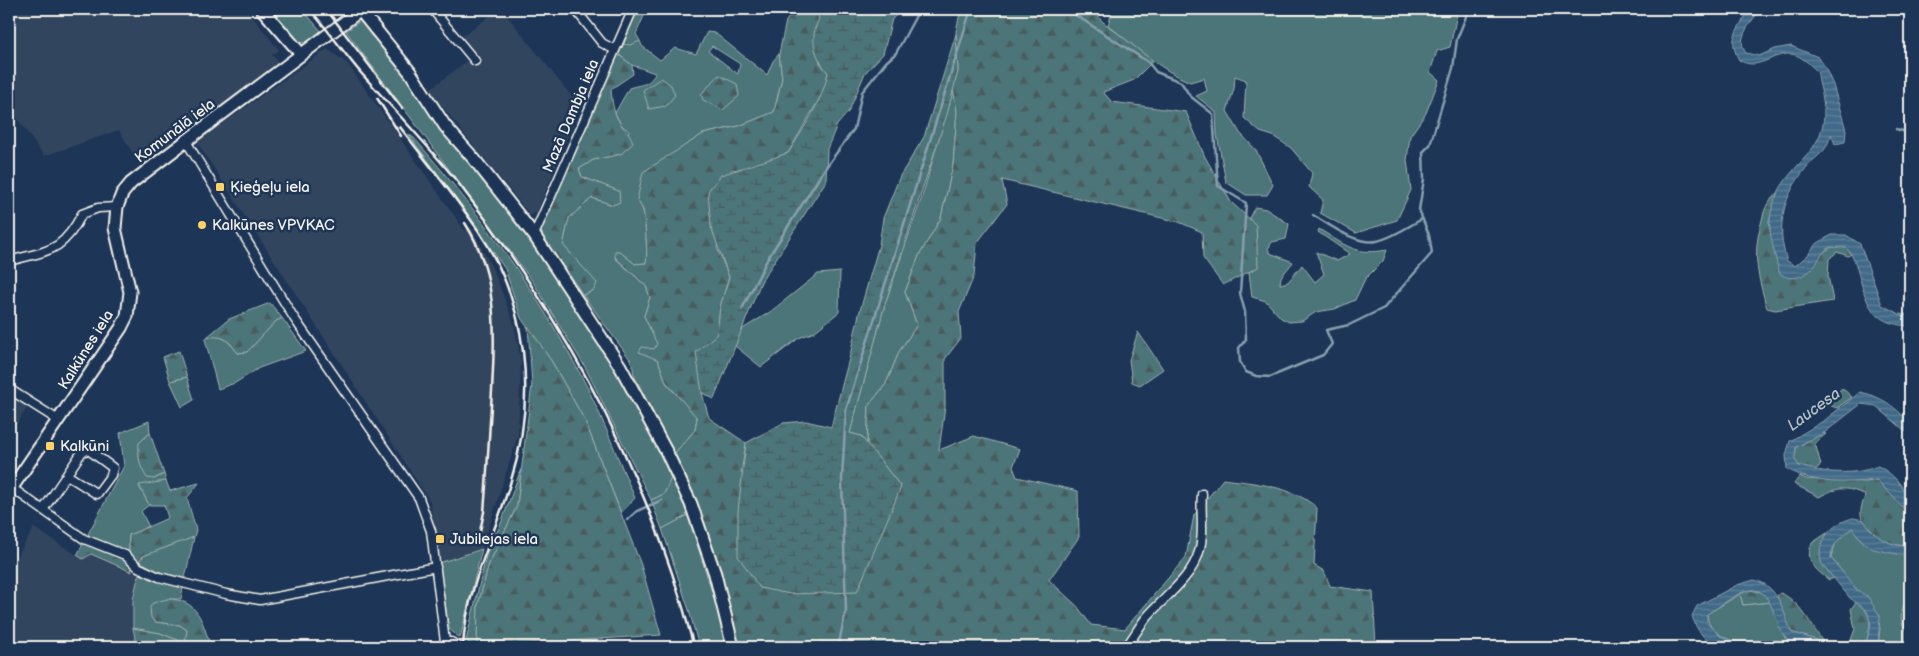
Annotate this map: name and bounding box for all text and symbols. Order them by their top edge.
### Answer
street label: Mazā Dambja iela [539,57,603,175]
street label: Komunālā iela [131,95,219,167]
place label: Ķieģeļu iela [230,178,310,197]
marker: Ķieģeļu iela [214,181,226,193]
place label: Kalkūnes VPVKAC [212,216,335,235]
marker: Kalkūnes VPVKAC [196,219,208,231]
street label: Kalkūnes iela [54,307,118,393]
water label: Laucesa [1784,384,1844,436]
place label: Kalkūni [60,437,109,456]
marker: Kalkūni [44,440,56,452]
place label: Jubilejas iela [450,530,538,549]
marker: Jubilejas iela [434,533,446,545]

